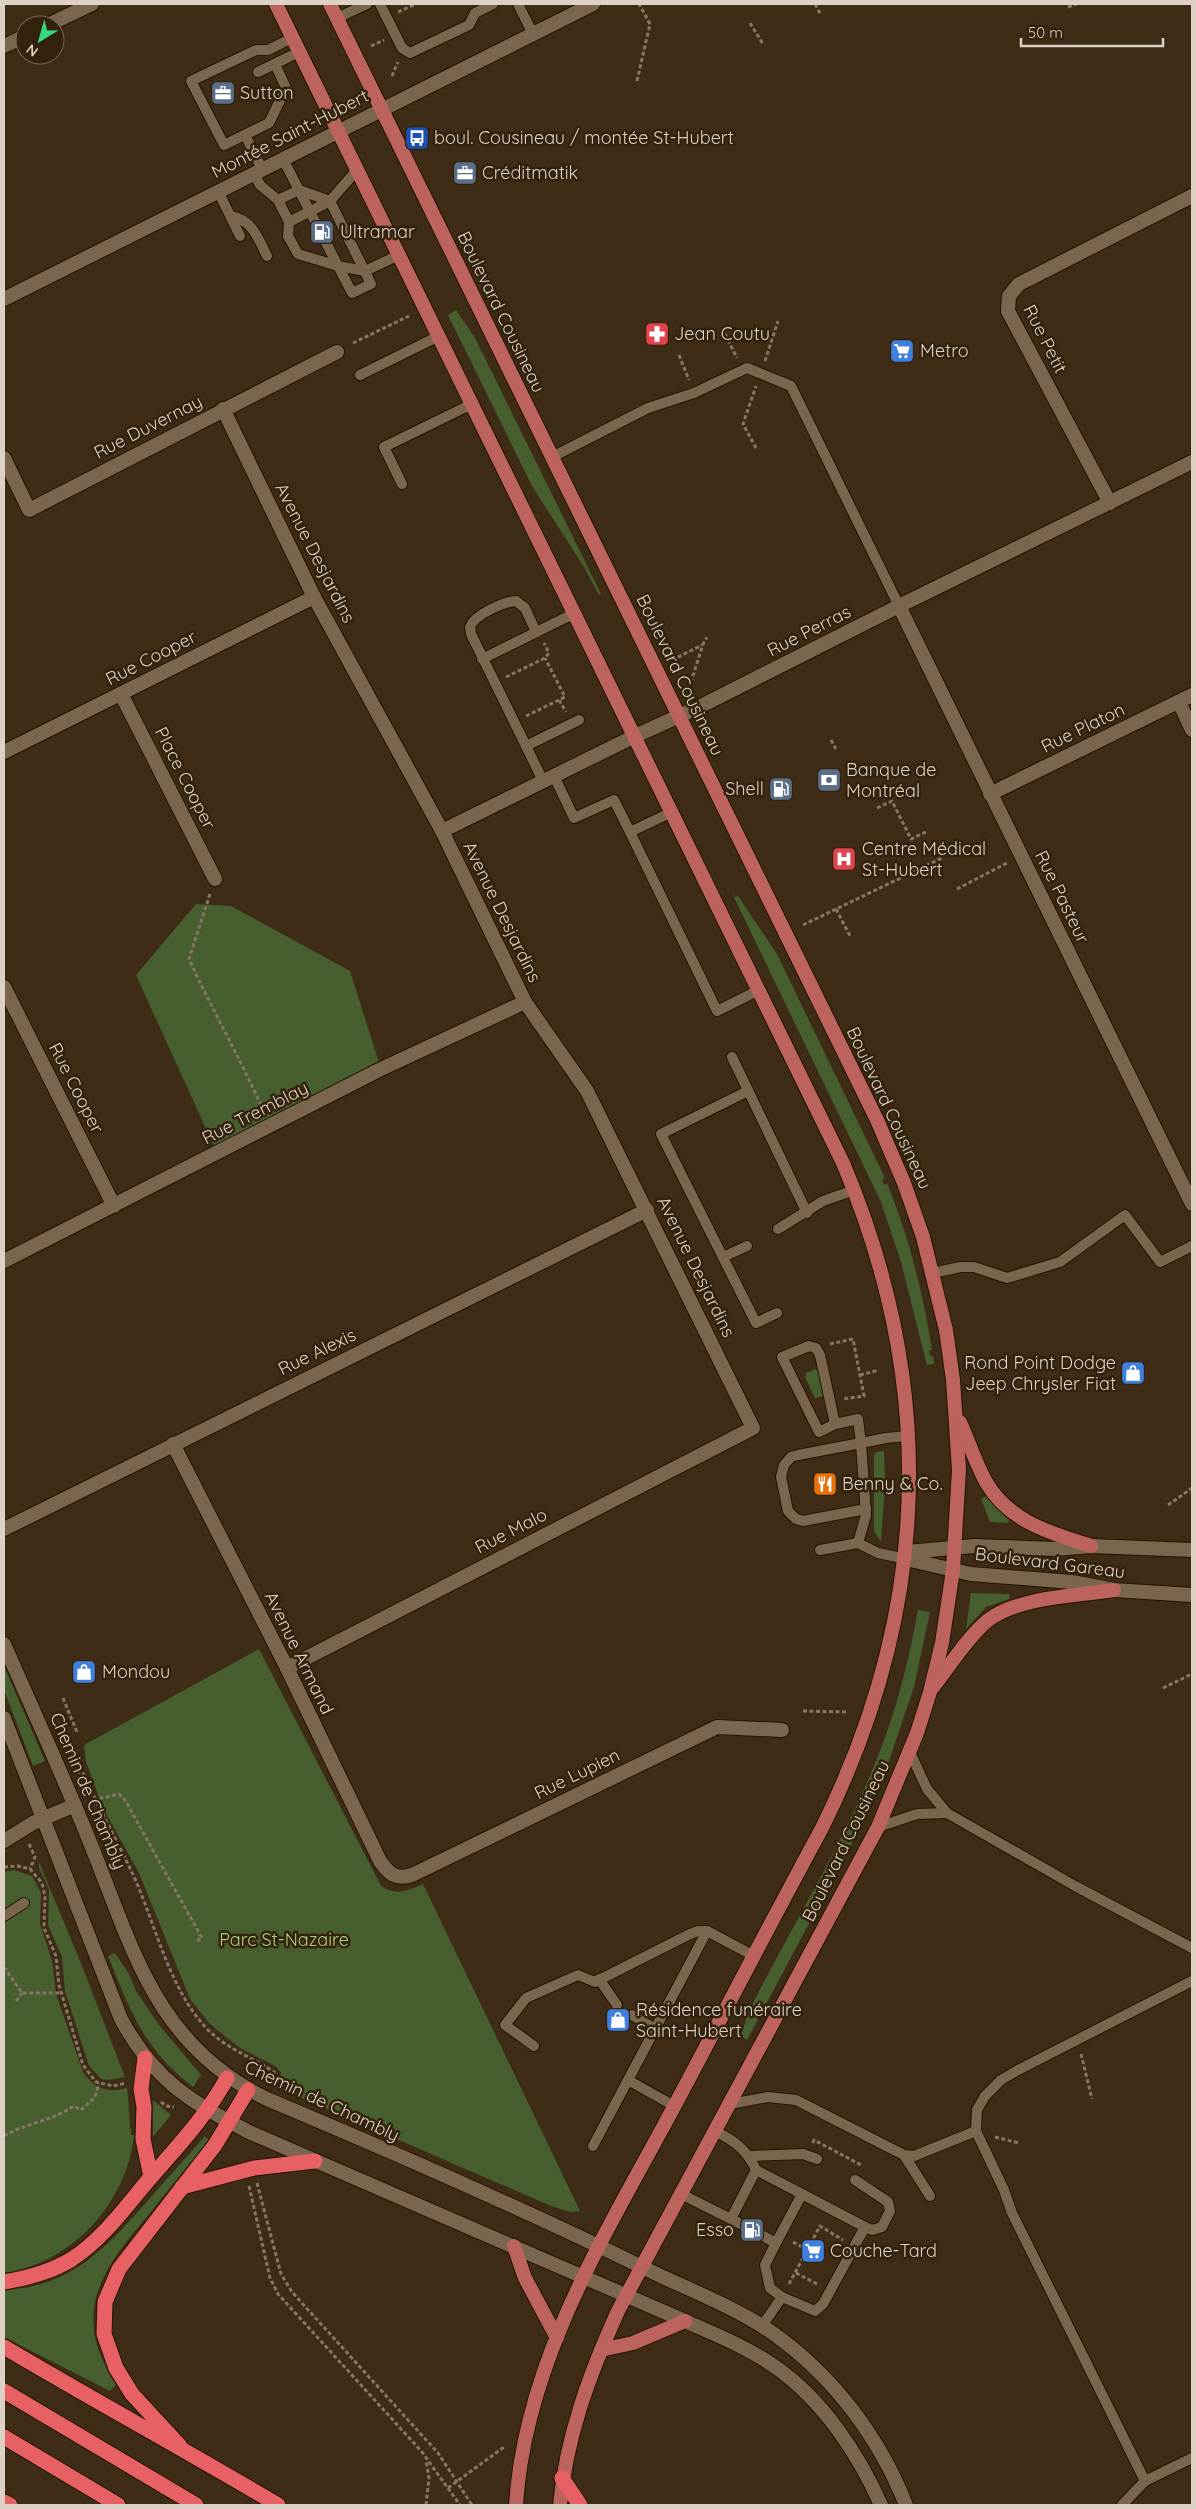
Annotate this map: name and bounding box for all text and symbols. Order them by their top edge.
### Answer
north arrow [15,15,65,65]
scale bar [1021,15,1164,47]
text: 50 m [1028,23,1063,42]
text: N [23,40,42,61]
office icon: Sutton [210,80,236,106]
place label: Sutton [240,81,294,104]
street label: Montée Saint-Hubert [207,84,372,183]
bus stop icon: boul. Cousineau / montée St-Hubert [404,125,430,151]
place label: boul. Cousineau / montée St-Hubert [434,126,734,149]
office icon: Créditmatik [452,160,478,186]
place label: Créditmatik [482,161,578,184]
fuel station icon: Ultramar [309,219,335,245]
place label: Ultramar [340,220,415,243]
street label: Boulevard Cousineau [452,227,550,396]
street label: Rue Petit [1018,301,1072,377]
pharmacy icon: Jean Coutu [644,321,670,347]
place label: Jean Coutu [674,322,770,345]
supermarket icon: Metro [889,338,915,364]
place label: Metro [920,339,969,362]
street label: Rue Duvernay [90,389,206,464]
street label: Avenue Desjardins [270,479,361,627]
street label: Boulevard Cousineau [631,590,729,759]
street label: Rue Perras [763,600,854,661]
street label: Rue Cooper [102,625,200,690]
street label: Rue Platon [1037,697,1128,758]
street label: Place Cooper [150,723,221,833]
place label: Banque de Montréal [846,758,936,802]
bank icon: Banque de Montréal [816,767,842,793]
fuel station icon: Shell [768,776,794,802]
place label: Shell [725,777,764,800]
street label: Avenue Desjardins [458,837,547,986]
place label: Centre Médical St-Hubert [862,837,986,881]
hospital icon: Centre Médical St-Hubert [831,846,857,872]
street label: Rue Pasteur [1030,847,1095,947]
street label: Boulevard Cousineau [842,1023,937,1193]
street label: Rue Cooper [44,1039,109,1137]
street label: Rue Tremblay [198,1076,312,1149]
street label: Avenue Desjardins [652,1192,741,1341]
street label: Rue Alexis [274,1323,360,1380]
place label: Rond Point Dodge Jeep Chrysler Fiat [964,1351,1116,1395]
shop icon: Rond Point Dodge Jeep Chrysler Fiat [1120,1360,1146,1386]
restaurant icon: Benny & Co. [812,1471,838,1497]
place label: Benny & Co. [842,1472,943,1495]
street label: Rue Malo [471,1503,551,1558]
street label: Boulevard Gareau [974,1542,1126,1583]
street label: Avenue Armand [260,1588,339,1718]
shop icon: Mondou [71,1659,97,1685]
place label: Mondou [102,1660,170,1683]
street label: Chemin de Chambly [45,1709,132,1873]
street label: Rue Lupien [530,1743,623,1804]
street label: Boulevard Cousineau [797,1756,895,1925]
park label: Parc St-Nazaire [219,1928,349,1951]
place label: Résidence funéraire Saint-Hubert [636,1998,802,2042]
shop icon: Résidence funéraire Saint-Hubert [605,2007,631,2033]
street label: Chemin de Chambly [241,2055,403,2146]
fuel station icon: Esso [739,2217,765,2243]
place label: Esso [696,2218,734,2241]
supermarket icon: Couche-Tard [800,2238,826,2264]
place label: Couche-Tard [830,2239,937,2262]

